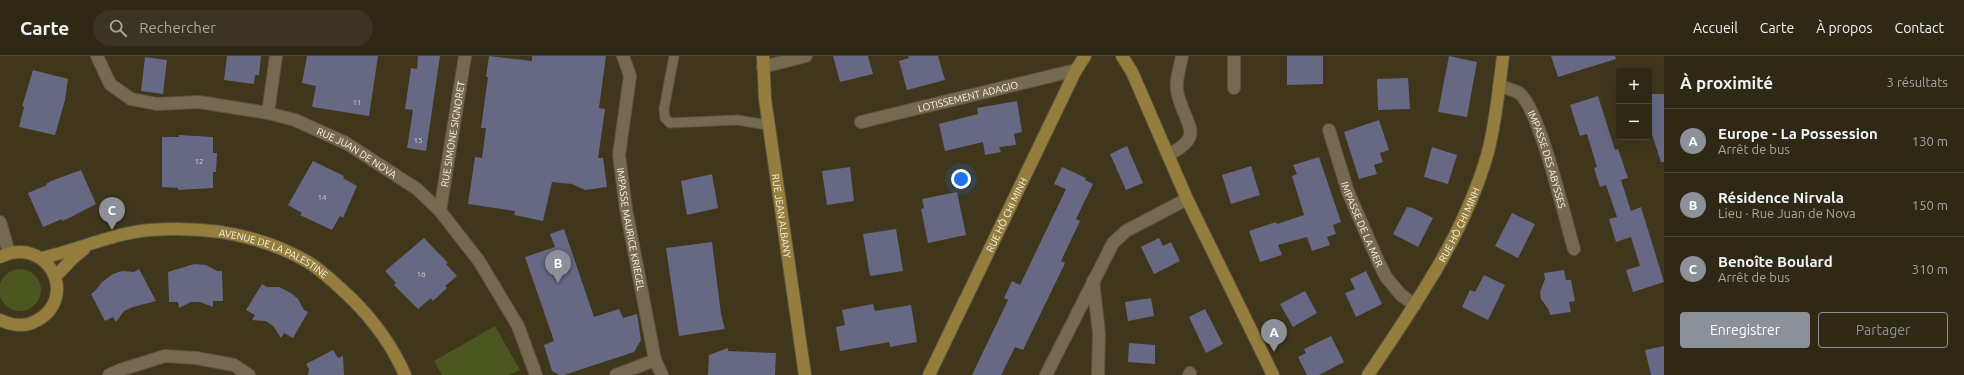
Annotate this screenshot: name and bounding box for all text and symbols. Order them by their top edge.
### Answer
search box [93,10,373,46]
text: Carte [20,17,69,39]
icon: search [107,17,129,39]
text: Rechercher [139,19,216,36]
text: Accueil [1693,20,1738,36]
text: Carte [1760,20,1794,36]
text: À propos [1816,20,1873,36]
text: Contact [1895,20,1944,36]
map controls [1616,68,1652,140]
button: + [1616,68,1652,104]
text: À proximité [1680,73,1773,92]
text: 3 résultats [1887,75,1948,89]
street label: LOTISSEMENT ADAGIO [917,79,1019,114]
street label: RUE SIMONE SIGNORET [438,80,466,188]
house number: 11 [352,98,362,107]
button: − [1616,104,1652,140]
street label: IMPASSE DES ABYSSES [1526,108,1568,210]
street label: RUE JUAN DE NOVA [315,125,399,180]
text: Europe - La Possession [1718,125,1878,142]
text: A [1688,134,1698,148]
text: 130 m [1912,134,1948,148]
house number: 15 [413,136,423,145]
text: Arrêt de bus [1718,142,1790,156]
house number: 12 [194,157,204,166]
street label: IMPASSE MAURICE KRIEGEL [615,167,647,291]
your location [951,169,971,189]
street label: RUE JEAN ALBANY [770,173,793,259]
street label: RUE HÔ CHI MINH [984,176,1029,254]
street label: IMPASSE DE LA MER [1340,180,1385,269]
street label: RUE HÔ CHI MINH [1436,186,1481,264]
text: Résidence Nirvala [1718,189,1844,206]
house number: 14 [317,193,327,202]
pin: C [99,197,125,230]
text: B [1689,198,1697,212]
text: 150 m [1912,198,1948,212]
text: Lieu · Rue Juan de Nova [1718,206,1856,220]
street label: AVENUE DE LA PALESTINE [218,227,331,281]
pin: B [545,250,571,283]
text: Benoîte Boulard [1718,253,1833,270]
text: C [1689,262,1697,276]
text: 310 m [1912,262,1948,276]
house number: 16 [416,270,426,279]
text: Arrêt de bus [1718,270,1790,284]
button: Enregistrer [1680,312,1810,348]
button: Partager [1818,312,1948,348]
pin: A [1261,319,1287,352]

